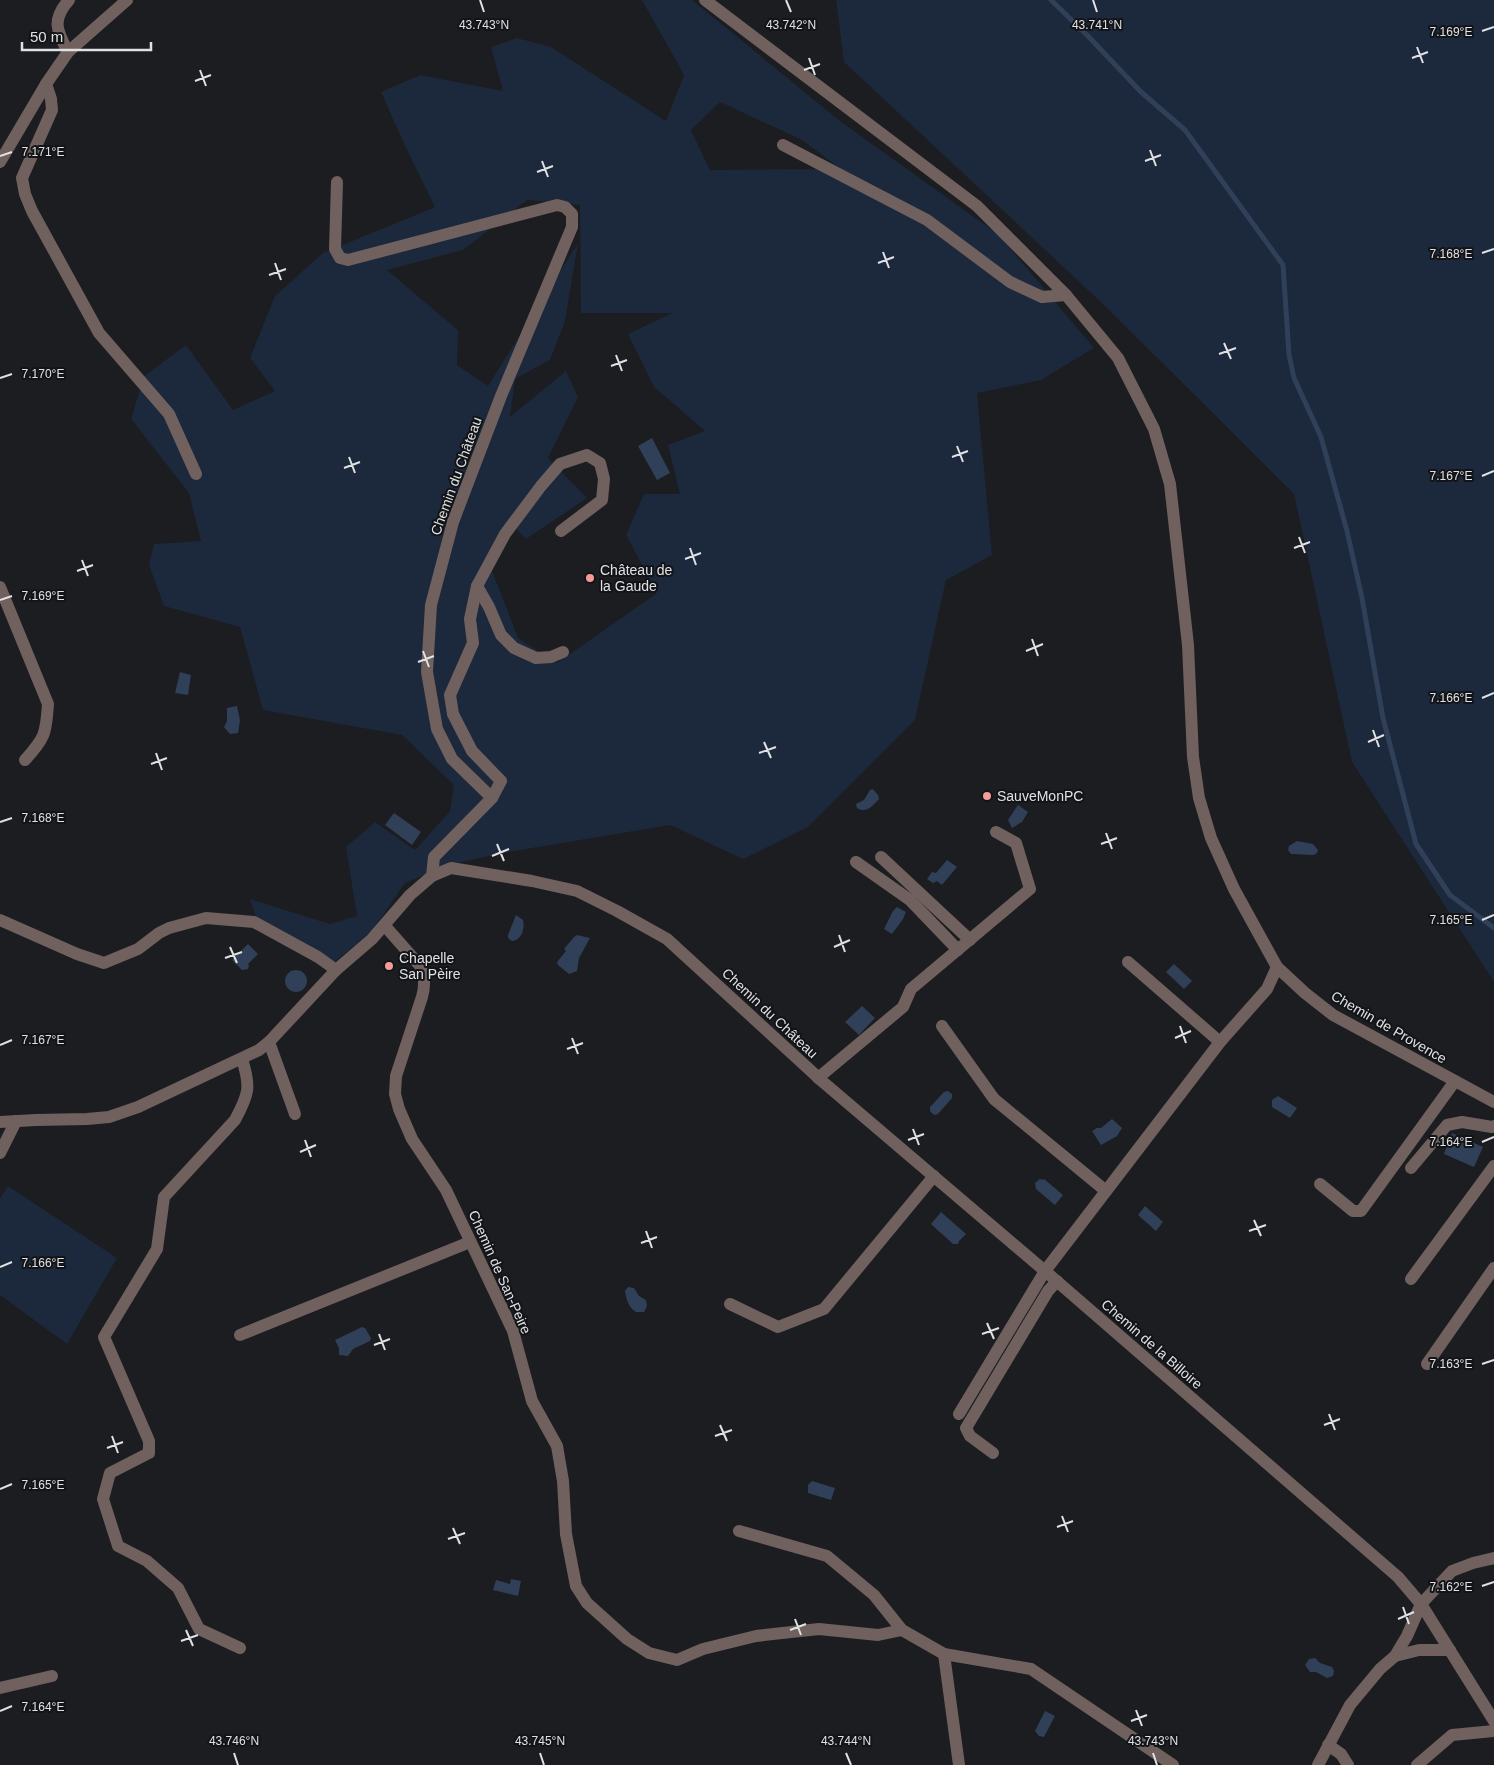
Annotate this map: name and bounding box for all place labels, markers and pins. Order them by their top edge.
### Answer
place label: Château de la Gaude [600,562,673,594]
marker: Château de la Gaude [584,572,596,584]
place label: SauveMonPC [997,788,1083,804]
marker: SauveMonPC [981,790,993,802]
place label: Chapelle San Pèire [399,950,461,982]
marker: Chapelle San Pèire [383,960,395,972]

